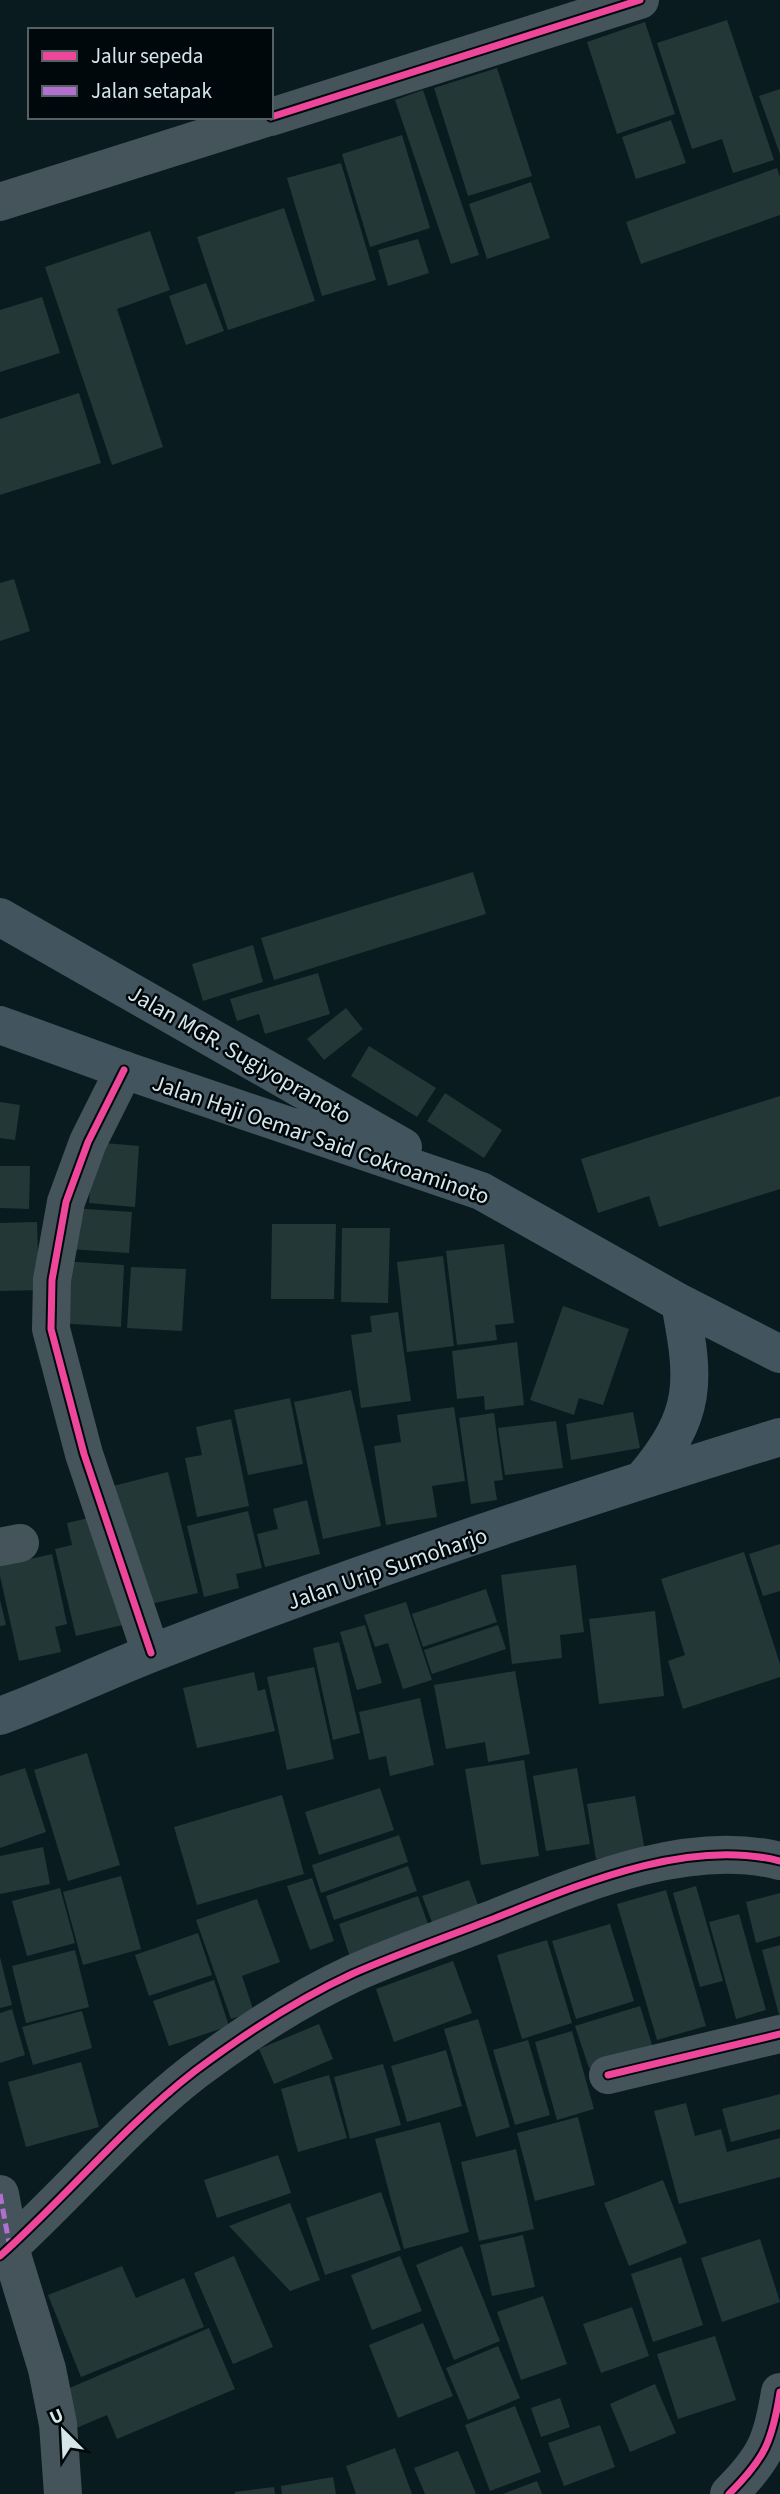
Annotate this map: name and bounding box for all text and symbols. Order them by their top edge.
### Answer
legend [28,28,273,119]
text: Jalur sepeda [91,41,203,71]
text: Jalan setapak [91,76,212,106]
street label: Jalan MGR. Sugiyopranoto [122,977,358,1132]
street label: Jalan Haji Oemar Said Cokroaminoto [148,1066,494,1213]
street label: Jalan Urip Sumoharjo [283,1519,492,1618]
north arrow [28,2396,98,2466]
text: U [45,2402,68,2432]

